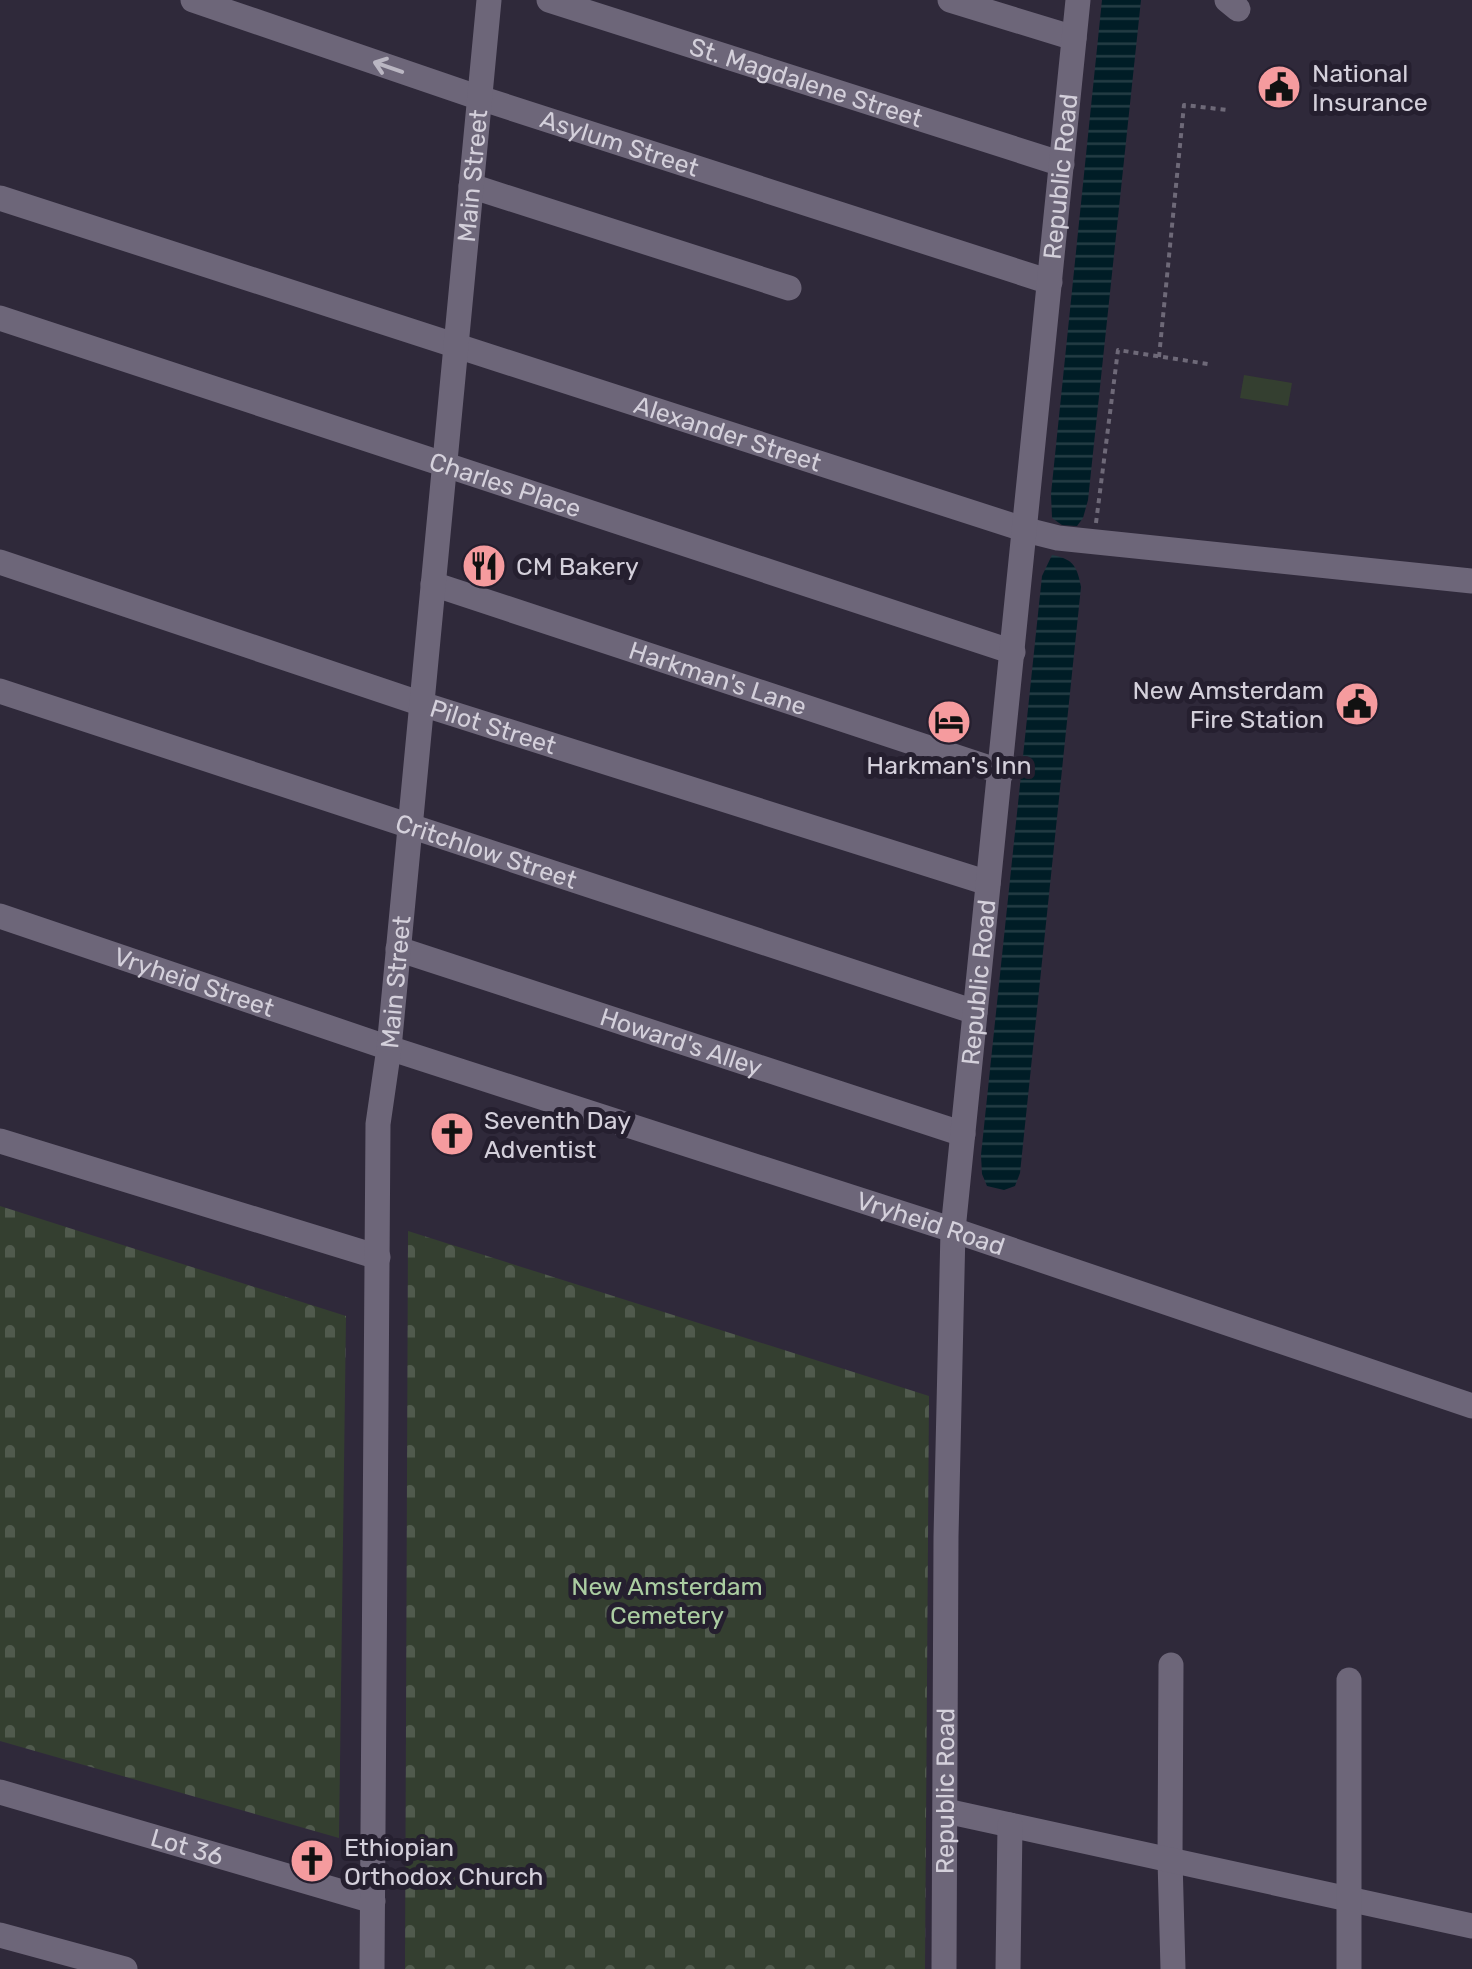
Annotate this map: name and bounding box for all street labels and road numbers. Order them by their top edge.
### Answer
street label: St. Magdalene Street [686,32,926,134]
street label: Republic Road [1038,92,1083,261]
street label: Asylum Street [537,104,703,183]
street label: Main Street [452,108,494,244]
street label: Alexander Street [630,390,825,478]
street label: Charles Place [426,447,585,524]
street label: Harkman's Lane [625,636,810,721]
street label: Pilot Street [426,693,560,761]
street label: Critchlow Street [392,808,581,895]
street label: Republic Road [956,898,1002,1067]
street label: Main Street [375,914,417,1050]
street label: Vryheid Street [110,942,278,1023]
street label: Howard's Alley [596,1002,766,1082]
street label: Vryheid Road [853,1186,1008,1261]
street label: Republic Road [930,1708,960,1874]
street label: Lot 36 [147,1823,227,1871]

